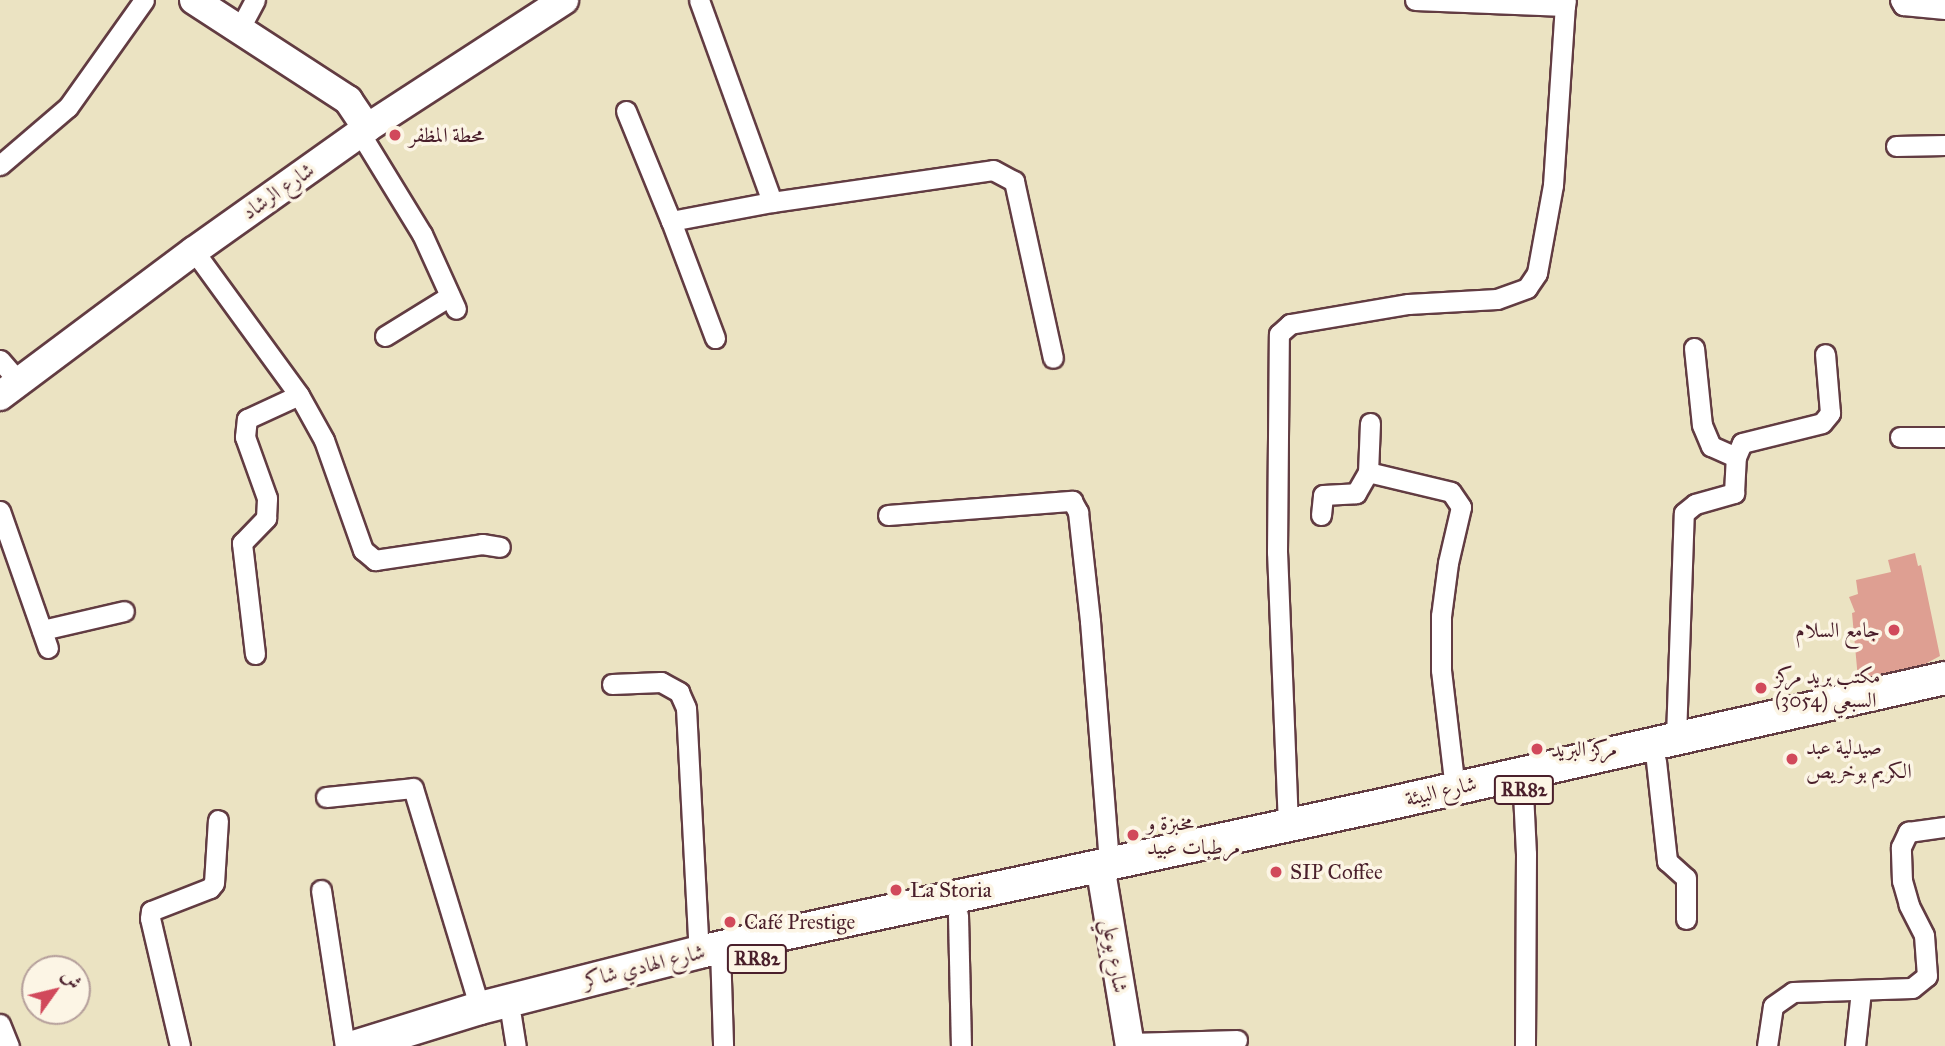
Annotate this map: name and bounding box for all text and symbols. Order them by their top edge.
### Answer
place label: محطة المظفر [409,122,484,148]
marker: محطة المظفر [387,127,403,143]
street label: شارع الرشاد [237,157,319,225]
place label: جامع السلام [1795,617,1880,643]
marker: جامع السلام [1886,622,1902,638]
place label: مكتب بريد مركز السبعي (3054) [1775,663,1880,713]
marker: مكتب بريد مركز السبعي (3054) [1753,680,1769,696]
place label: صيدلية عبد الكريم بوخريص [1806,734,1912,784]
place label: مركز البريد [1551,736,1617,762]
marker: مركز البريد [1529,741,1545,757]
marker: صيدلية عبد الكريم بوخريص [1784,751,1800,767]
street label: شارع البيئة [1403,771,1479,811]
road number: RR82 [1492,775,1556,806]
place label: مخبزة و مرطبات عبيد [1147,810,1240,860]
marker: مخبزة و مرطبات عبيد [1125,827,1141,843]
place label: SIP Coffee [1290,859,1383,885]
marker: SIP Coffee [1268,864,1284,880]
place label: La Storia [910,877,992,903]
marker: La Storia [888,882,904,898]
place label: Café Prestige [744,909,855,935]
marker: Café Prestige [722,914,738,930]
street label: شارع بوعلي [1097,917,1133,995]
street label: شارع الهادي شاكر [581,939,707,993]
road number: RR82 [726,944,788,974]
north arrow [21,955,91,1025]
text: ش [57,965,87,993]

